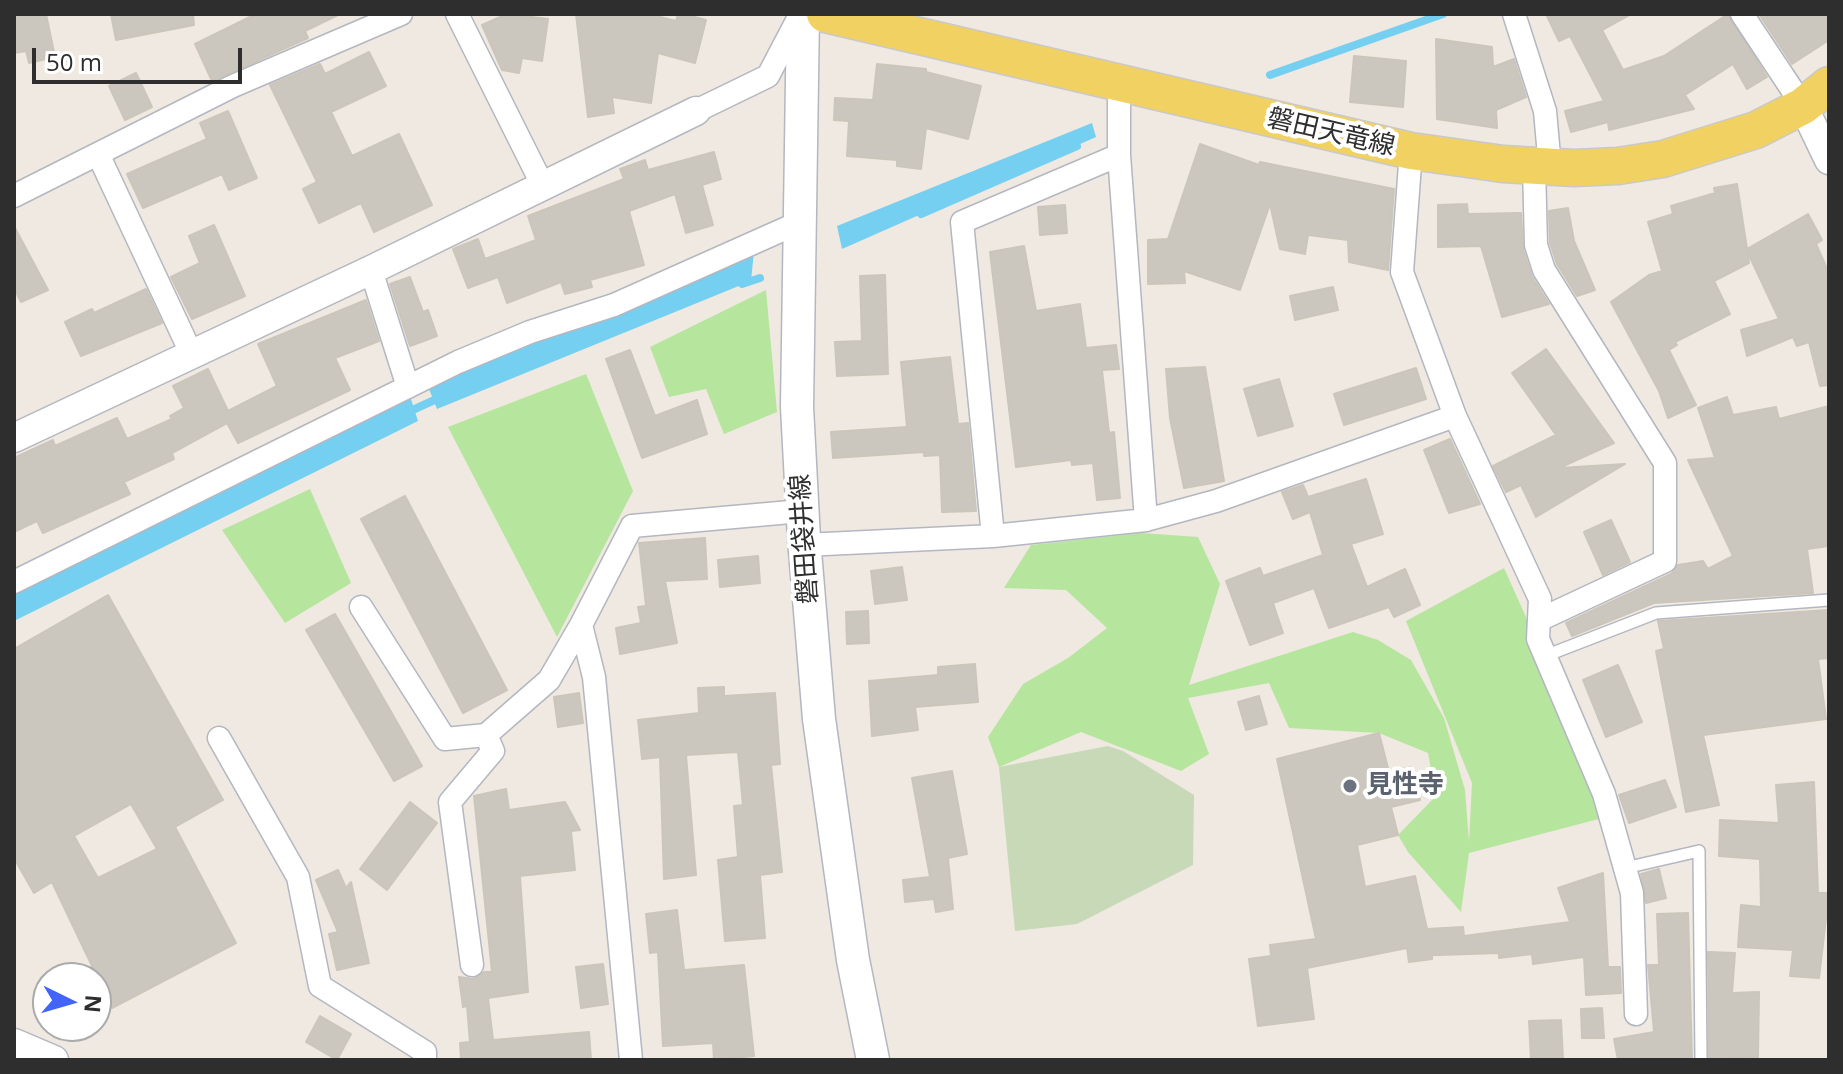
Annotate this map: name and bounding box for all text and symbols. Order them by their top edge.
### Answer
scale bar [36,32,246,82]
text: 50 m [46,45,102,78]
street label: 磐田天竜線 [1264,103,1398,163]
street label: 磐田袋井線 [785,473,825,605]
place label: 見性寺 [1366,770,1444,802]
marker: 見性寺 [1341,777,1359,795]
north arrow [32,962,112,1042]
text: N [78,994,110,1014]

